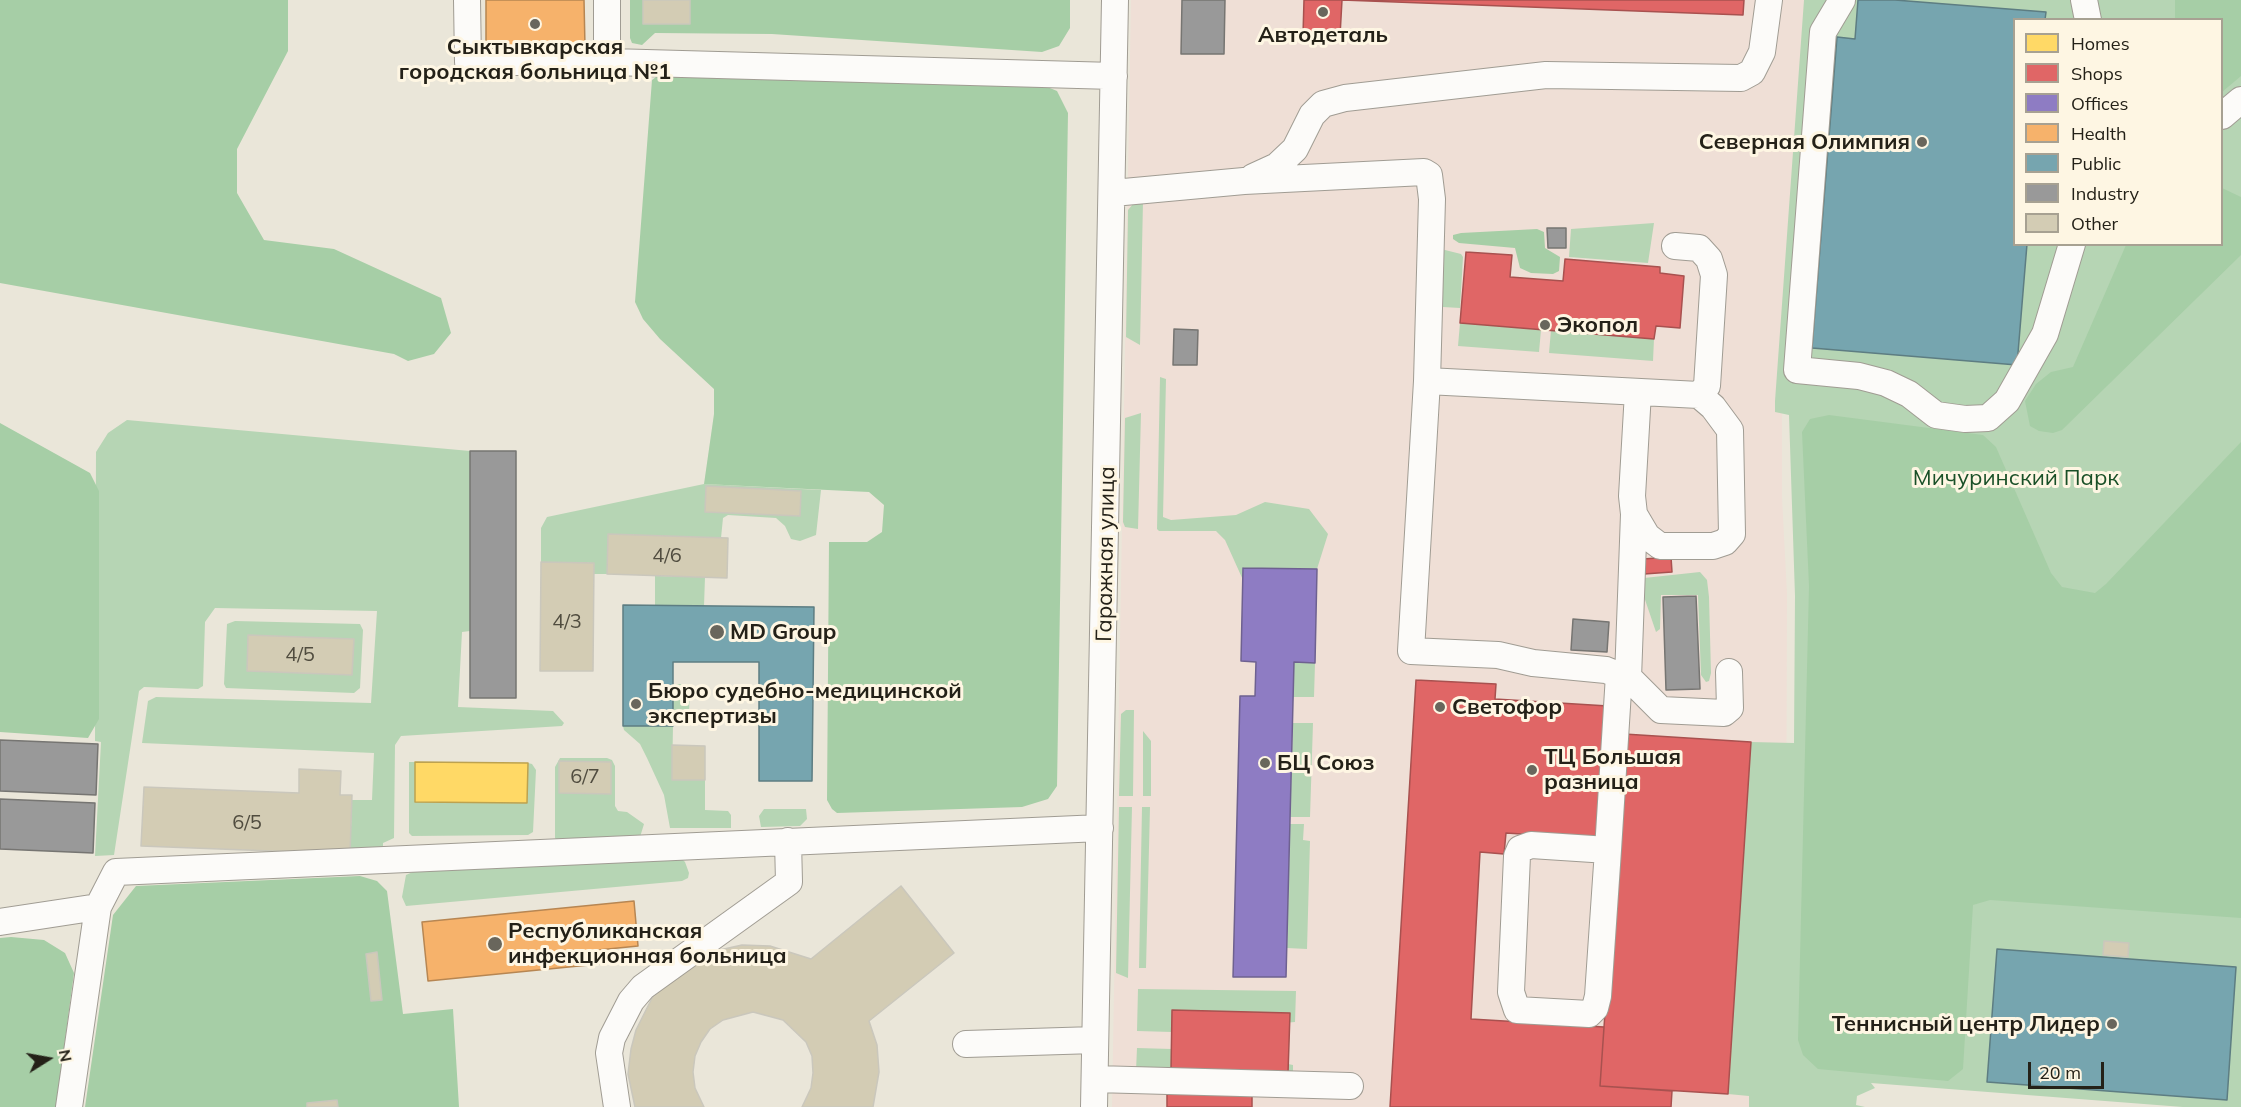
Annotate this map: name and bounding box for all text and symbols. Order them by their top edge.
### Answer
marker: Автодеталь [1316,5,1330,19]
marker: Сыктывкарская городская больница №1 [528,17,542,31]
legend [2013,18,2223,246]
place label: Автодеталь [1258,22,1388,48]
text: Homes [2071,32,2130,55]
place label: Сыктывкарская городская больница №1 [399,34,671,86]
text: Shops [2071,62,2123,85]
text: Offices [2071,92,2128,115]
text: Health [2071,122,2127,145]
place label: Северная Олимпия [1699,129,1910,155]
marker: Северная Олимпия [1915,135,1929,149]
text: Public [2071,152,2121,175]
text: Industry [2071,182,2139,205]
text: Other [2071,212,2118,235]
place label: Экопол [1557,312,1638,338]
marker: Экопол [1538,318,1552,332]
park label: Мичуринский Парк [1913,465,2119,491]
street label: Гаражная улица [1091,466,1121,642]
house number: 4/6 [652,544,682,568]
house number: 4/3 [552,610,582,634]
place label: MD Group [730,619,836,645]
marker: MD Group [708,623,726,641]
house number: 4/5 [285,643,315,667]
place label: Бюро судебно-медицинской экспертизы [648,678,962,730]
place label: Светофор [1452,694,1562,720]
marker: Бюро судебно-медицинской экспертизы [629,697,643,711]
marker: Светофор [1433,700,1447,714]
place label: ТЦ Большая разница [1544,744,1681,796]
place label: БЦ Союз [1277,750,1374,776]
marker: БЦ Союз [1258,756,1272,770]
marker: ТЦ Большая разница [1525,763,1539,777]
house number: 6/7 [570,765,600,789]
house number: 6/5 [232,811,262,835]
place label: Республиканская инфекционная больница [508,918,787,969]
marker: Республиканская инфекционная больница [486,935,504,953]
place label: Теннисный центр Лидер [1832,1011,2100,1037]
marker: Теннисный центр Лидер [2105,1017,2119,1031]
north arrow [18,1029,78,1089]
text: N [55,1048,77,1063]
scale bar [2031,1050,2108,1088]
text: 20 m [2039,1061,2081,1084]

